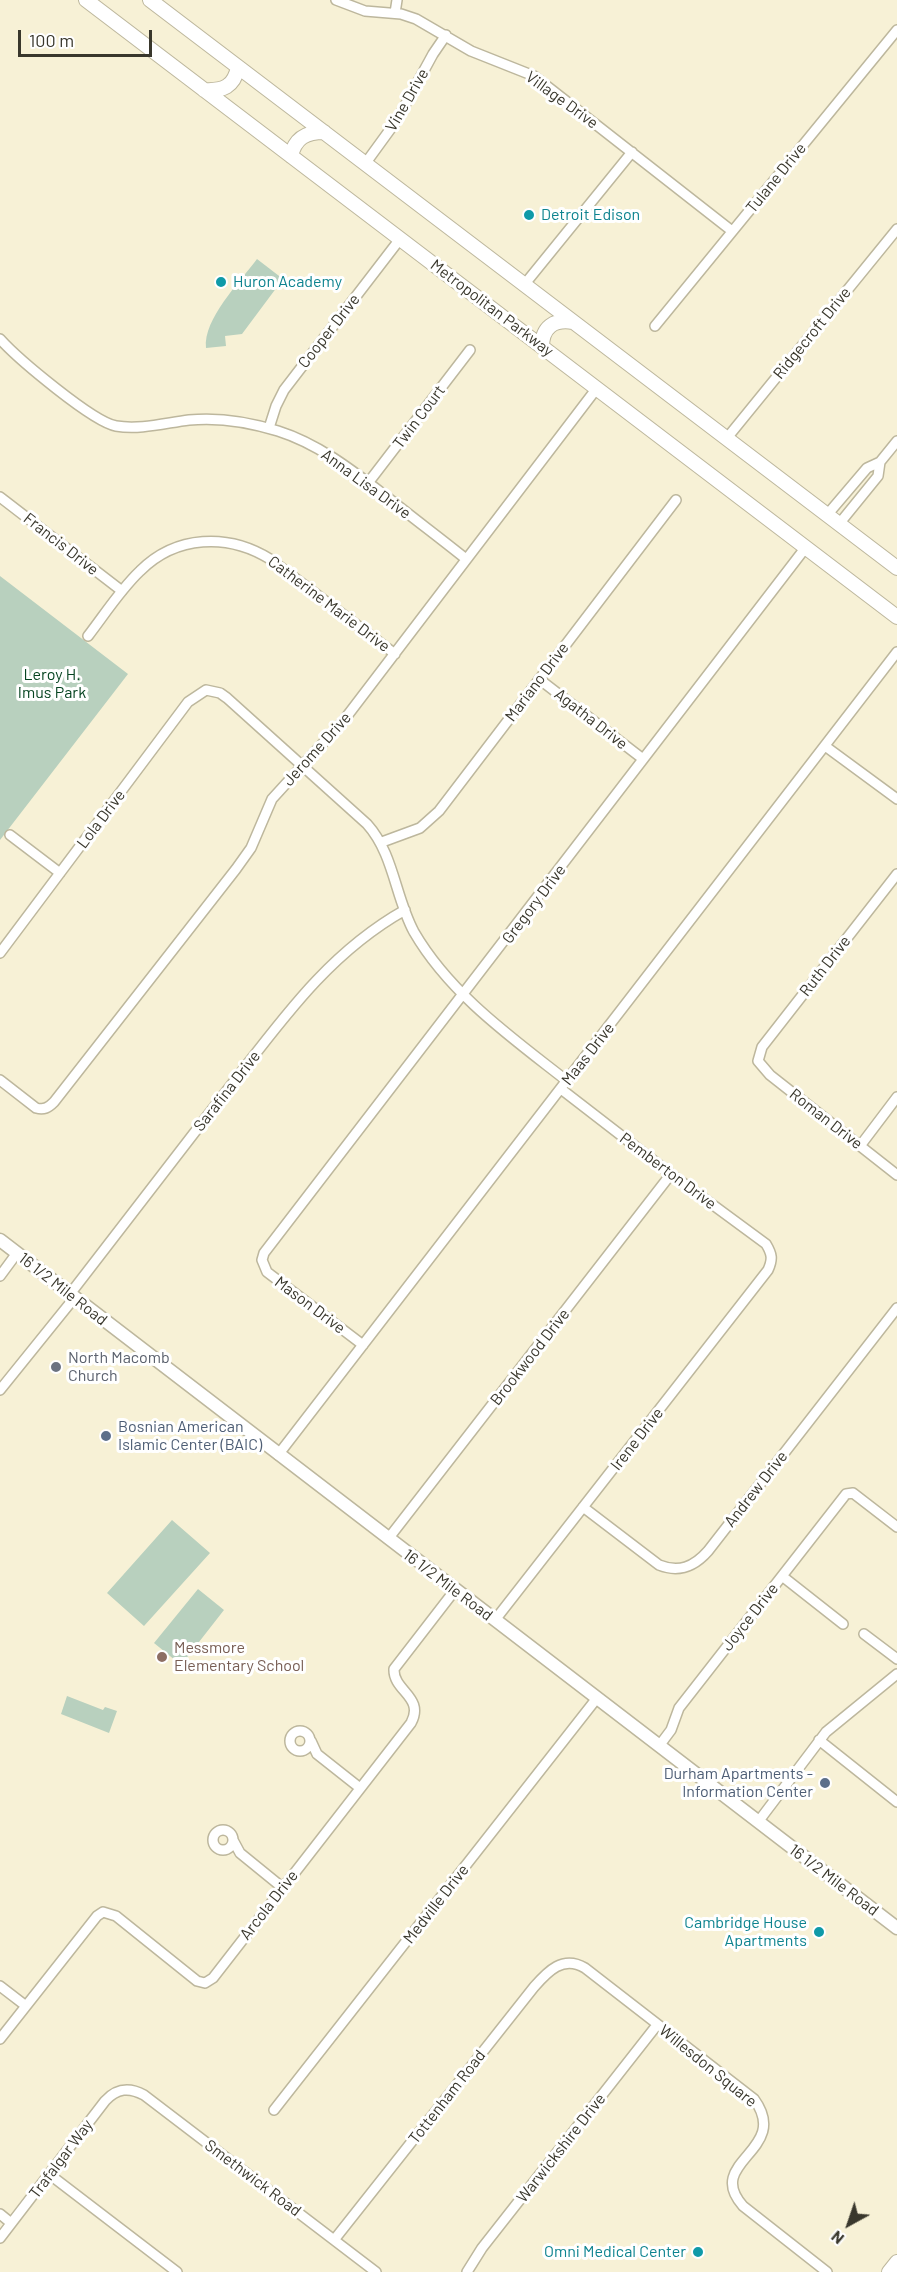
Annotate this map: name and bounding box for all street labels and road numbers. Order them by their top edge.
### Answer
street label: Vine Drive [381,65,433,135]
street label: Village Drive [522,67,602,133]
street label: Tulane Drive [742,139,810,217]
street label: Metropolitan Parkway [427,255,557,361]
street label: Ridgecroft Drive [769,283,855,383]
street label: Cooper Drive [294,290,364,372]
street label: Twin Court [389,381,449,453]
street label: Anna Lisa Drive [317,445,415,523]
street label: Francis Drive [20,509,102,579]
street label: Catherine Marie Drive [264,552,394,656]
street label: Mariano Drive [501,639,573,725]
street label: Agatha Drive [551,684,631,754]
street label: Jerome Drive [279,708,355,790]
street label: Lola Drive [73,786,129,852]
street label: Gregory Drive [498,861,570,947]
street label: Ruth Drive [795,932,855,1000]
street label: Maas Drive [558,1019,618,1089]
street label: Sarafina Drive [190,1047,264,1135]
street label: Roman Drive [786,1085,866,1153]
street label: Pemberton Drive [616,1128,720,1214]
street label: 16 1/2 Mile Road [15,1248,111,1330]
street label: Mason Drive [271,1272,349,1338]
street label: Brookwood Drive [486,1305,574,1409]
street label: Irene Drive [607,1404,667,1474]
street label: Andrew Drive [720,1447,792,1531]
street label: 16 1/2 Mile Road [399,1545,497,1625]
street label: Joyce Drive [718,1579,782,1655]
street label: 16 1/2 Mile Road [785,1840,883,1920]
street label: Medville Drive [399,1861,473,1947]
street label: Arcola Drive [236,1866,302,1944]
street label: Willesdon Square [655,2021,761,2111]
street label: Tottenham Road [404,2046,490,2148]
street label: Warwickshire Drive [512,2090,610,2206]
street label: Trafalgar Way [25,2116,97,2202]
street label: Smethwick Road [201,2136,305,2220]

